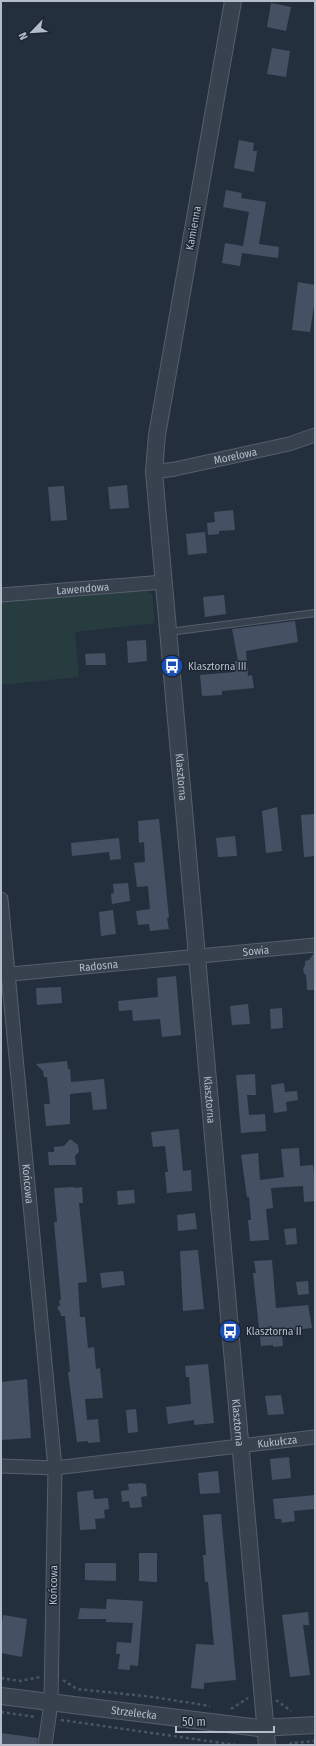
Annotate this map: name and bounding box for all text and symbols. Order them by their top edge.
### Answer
north arrow [12,12,52,52]
text: N [16,30,31,42]
street label: Kamienna [183,205,204,251]
street label: Morelowa [213,445,258,467]
street label: Lawendowa [56,580,110,598]
bus stop icon: Klasztorna III [159,653,185,679]
place label: Klasztorna III [188,660,247,673]
street label: Klasztorna [172,753,190,801]
street label: Sowia [242,943,270,959]
street label: Radosna [79,958,119,974]
street label: Klasztorna [201,1076,218,1124]
street label: Końcowa [19,1163,36,1204]
bus stop icon: Klasztorna II [217,1318,243,1344]
place label: Klasztorna II [246,1325,302,1338]
street label: Klasztorna [229,1398,246,1447]
street label: Kukułcza [257,1433,298,1451]
street label: Końcowa [47,1565,60,1605]
street label: Strzelecka [110,1704,157,1722]
scale bar [176,1708,274,1734]
text: 50 m [182,1715,206,1729]

